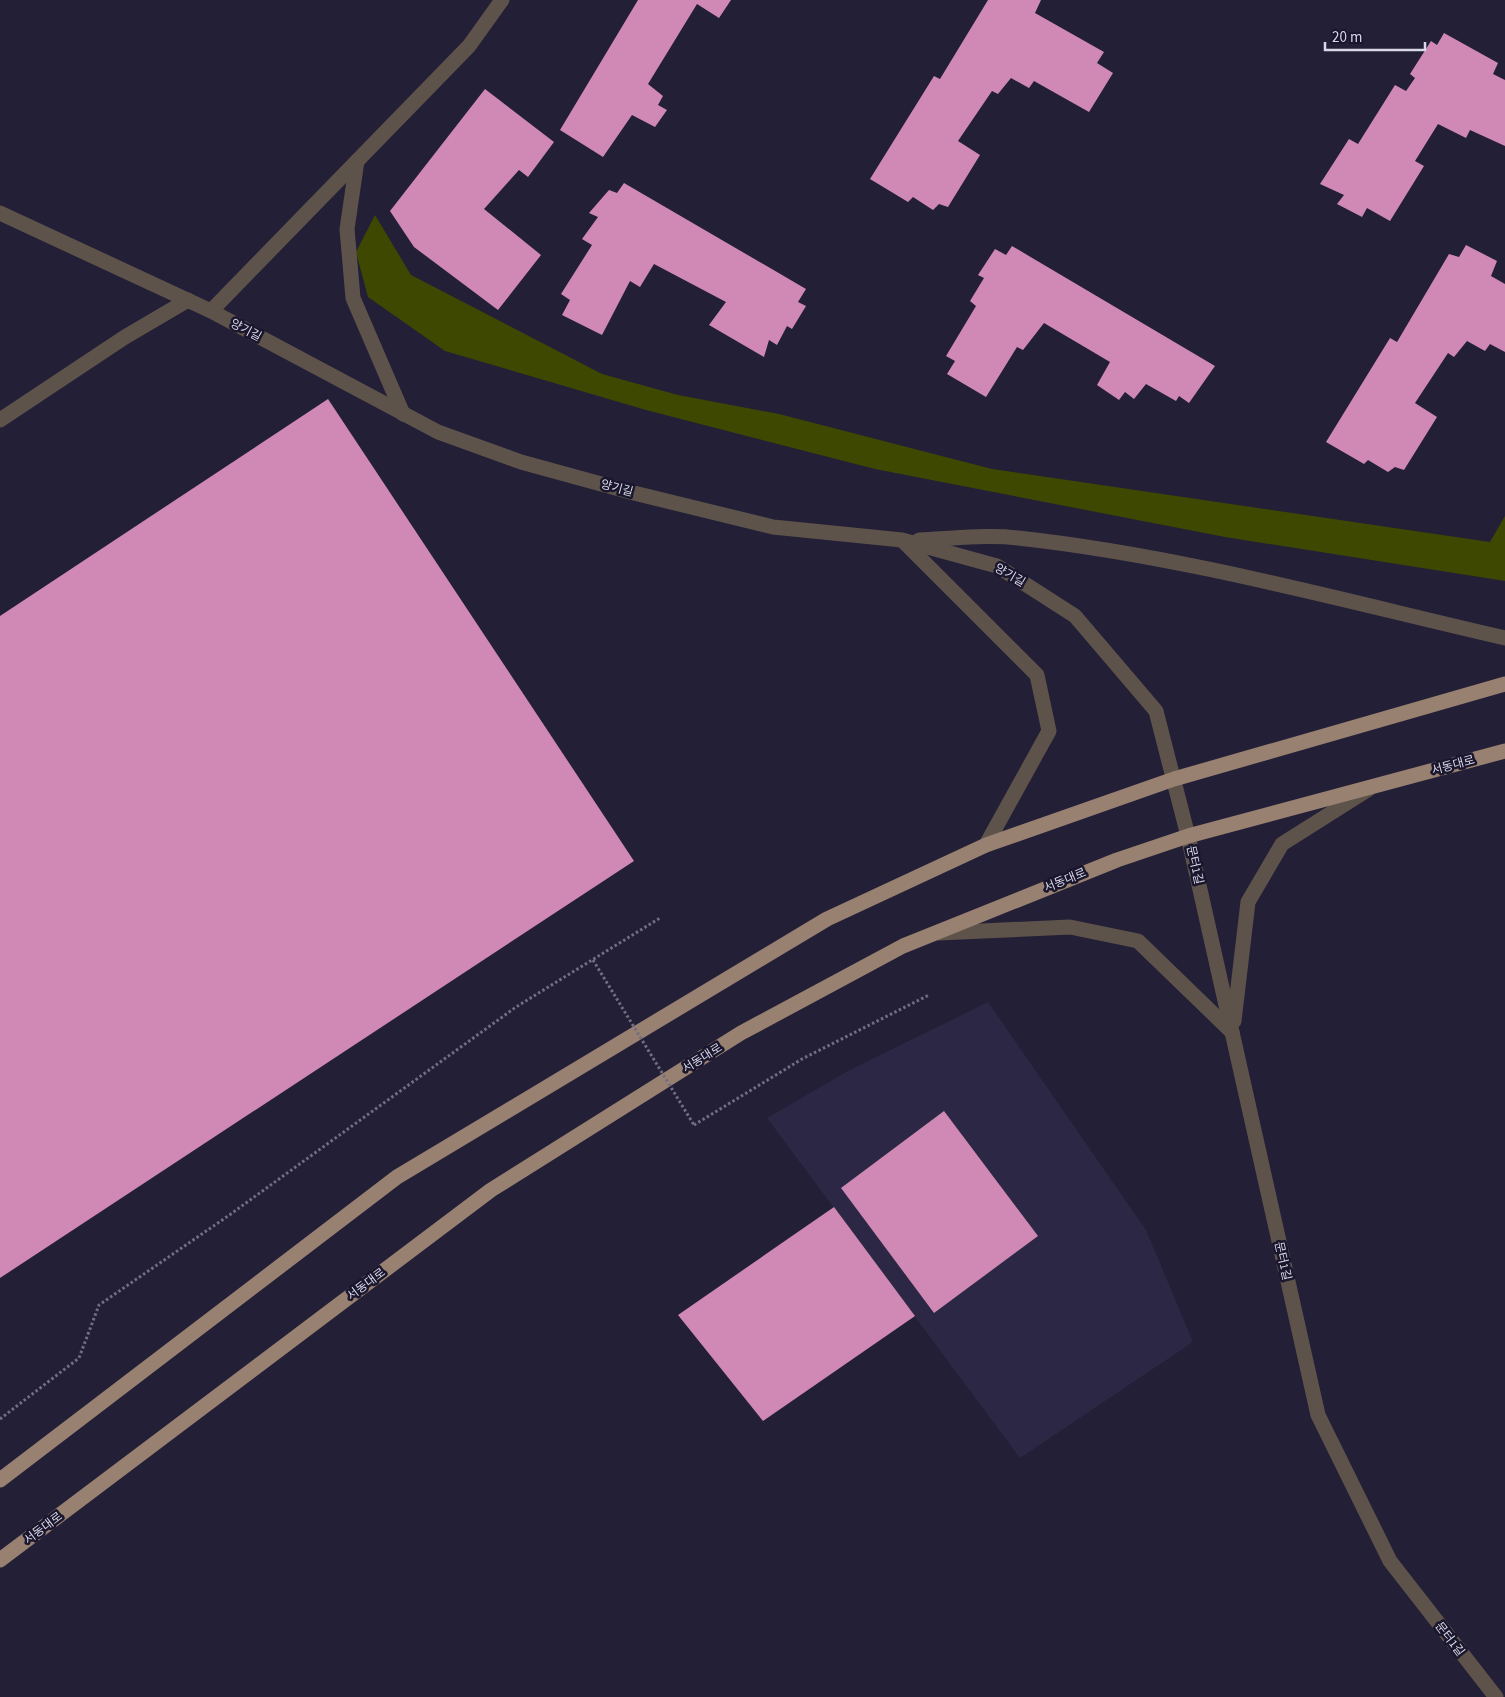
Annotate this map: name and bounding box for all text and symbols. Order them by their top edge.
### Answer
scale bar [1325,20,1425,52]
text: 20 m [1332,27,1362,48]
street label: 양기길 [227,315,264,346]
street label: 양기길 [599,476,635,501]
street label: 양기길 [991,560,1028,591]
street label: 서동대로 [1430,752,1477,779]
street label: 문터1길 [1182,844,1207,886]
street label: 서동대로 [1042,864,1089,897]
street label: 서동대로 [679,1040,725,1077]
street label: 문터1길 [1270,1240,1295,1282]
street label: 서동대로 [344,1264,389,1304]
street label: 서동대로 [21,1508,66,1548]
street label: 문터1길 [1431,1619,1468,1660]

